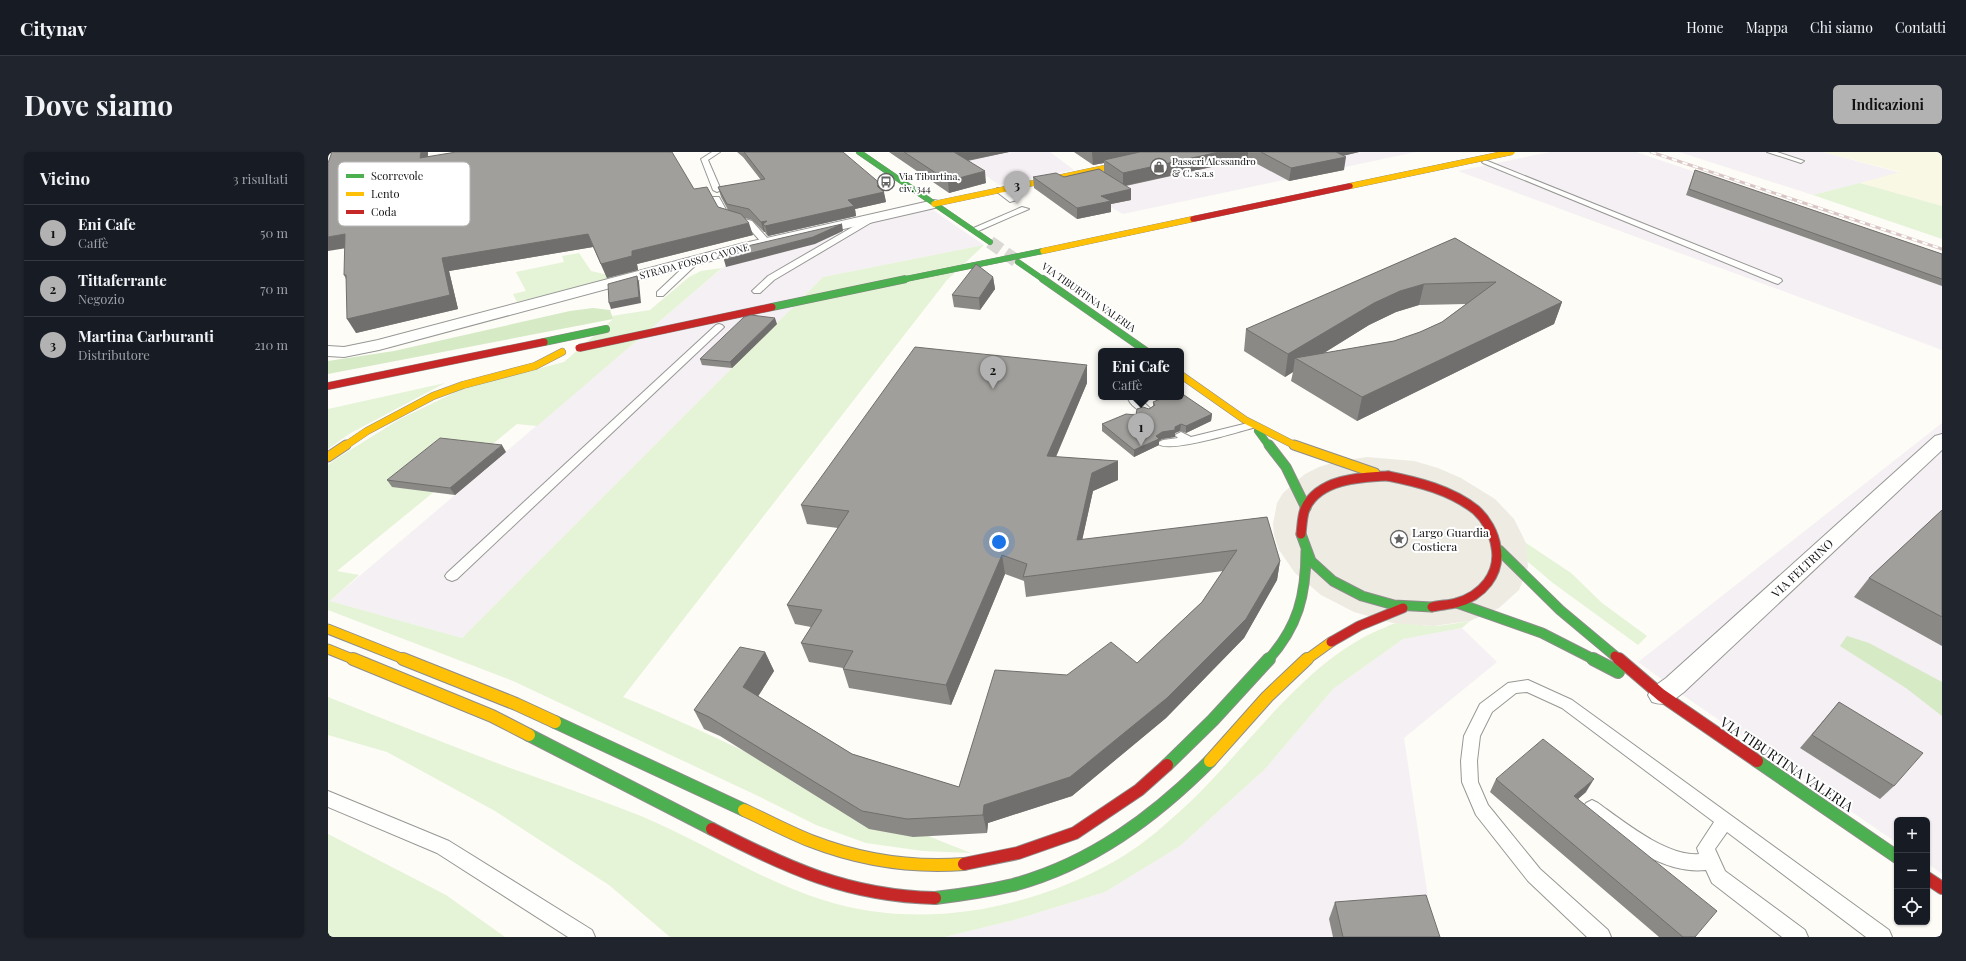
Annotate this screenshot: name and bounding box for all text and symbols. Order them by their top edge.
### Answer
text: Citynav [20,15,87,41]
text: Home [1686,18,1724,37]
text: Mappa [1746,18,1788,37]
text: Chi siamo [1810,18,1873,37]
text: Contatti [1895,18,1946,37]
button: Indicazioni [1833,85,1942,124]
text: Dove siamo [24,86,173,123]
place label: Passeri Alessandro & C. s.a.s [1172,154,1256,180]
shop icon: Passeri Alessandro & C. s.a.s [1149,157,1169,177]
legend [338,162,470,226]
text: Vicino [40,167,90,189]
text: Scorrevole [371,168,424,183]
place label: Via Tiburtina, civ. 344 [898,169,961,195]
text: 3 risultati [233,170,288,187]
pin: 3 [1004,171,1030,204]
bus stop icon: Via Tiburtina, civ. 344 [876,172,896,192]
text: Lento [371,186,400,201]
text: Coda [371,204,397,219]
text: Eni Cafe [78,214,136,234]
text: 1 [51,224,55,241]
text: 50 m [260,224,288,241]
text: Caffè [78,234,108,251]
street label: STRADA FOSSO CAVONE [638,240,750,282]
street label: VIA TIBURTINA VALERIA [1038,259,1140,335]
text: Tittaferrante [78,270,167,290]
text: 2 [50,280,56,297]
text: 70 m [260,280,288,297]
text: Negozio [78,290,125,307]
text: Martina Carburanti [78,326,214,346]
text: 3 [50,336,56,353]
text: 210 m [254,336,288,353]
text: Distributore [78,346,150,363]
popup [1098,348,1184,400]
pin: 2 [980,356,1006,389]
text: Eni Cafe [1112,356,1170,376]
text: Caffè [1112,376,1142,393]
pin: 1 [1128,413,1154,446]
place label: Largo Guardia Costiera [1412,524,1489,554]
place icon: Largo Guardia Costiera [1389,529,1409,549]
your location [989,532,1009,552]
street label: VIA FELTRINO [1767,535,1836,602]
street label: VIA TIBURTINA VALERIA [1716,712,1858,816]
map controls [1894,817,1930,925]
button: + [1894,817,1930,853]
button: − [1894,853,1930,889]
button: locate [1894,889,1930,925]

